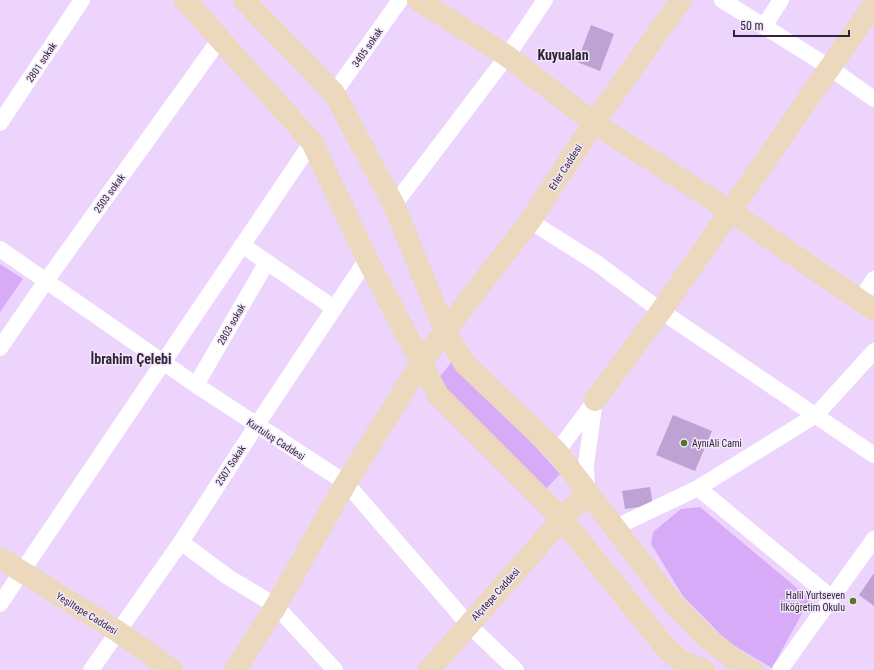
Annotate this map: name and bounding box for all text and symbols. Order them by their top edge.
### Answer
scale bar [734,12,849,38]
text: 50 m [740,19,764,33]
street label: 3405 sokak [350,25,385,69]
street label: 2801 sokak [24,40,59,84]
district label: Kuyualan [537,47,589,63]
street label: Erler Caddesi [547,142,584,192]
street label: 2503 sokak [92,171,127,215]
street label: 2803 sokak [215,301,248,347]
district label: İbrahim Çelebi [90,351,172,367]
street label: Kurtuluş Caddesi [245,417,307,462]
marker: AynıAli Cami [679,438,689,448]
place label: AynıAli Cami [692,438,742,449]
street label: 2507 Sokak [213,443,248,488]
street label: Alçıtepe Caddesi [469,566,522,623]
street label: Yeşiltepe Caddesi [54,590,119,637]
place label: Halil Yurtseven İlköğretim Okulu [781,590,845,613]
marker: Halil Yurtseven İlköğretim Okulu [848,596,858,606]

